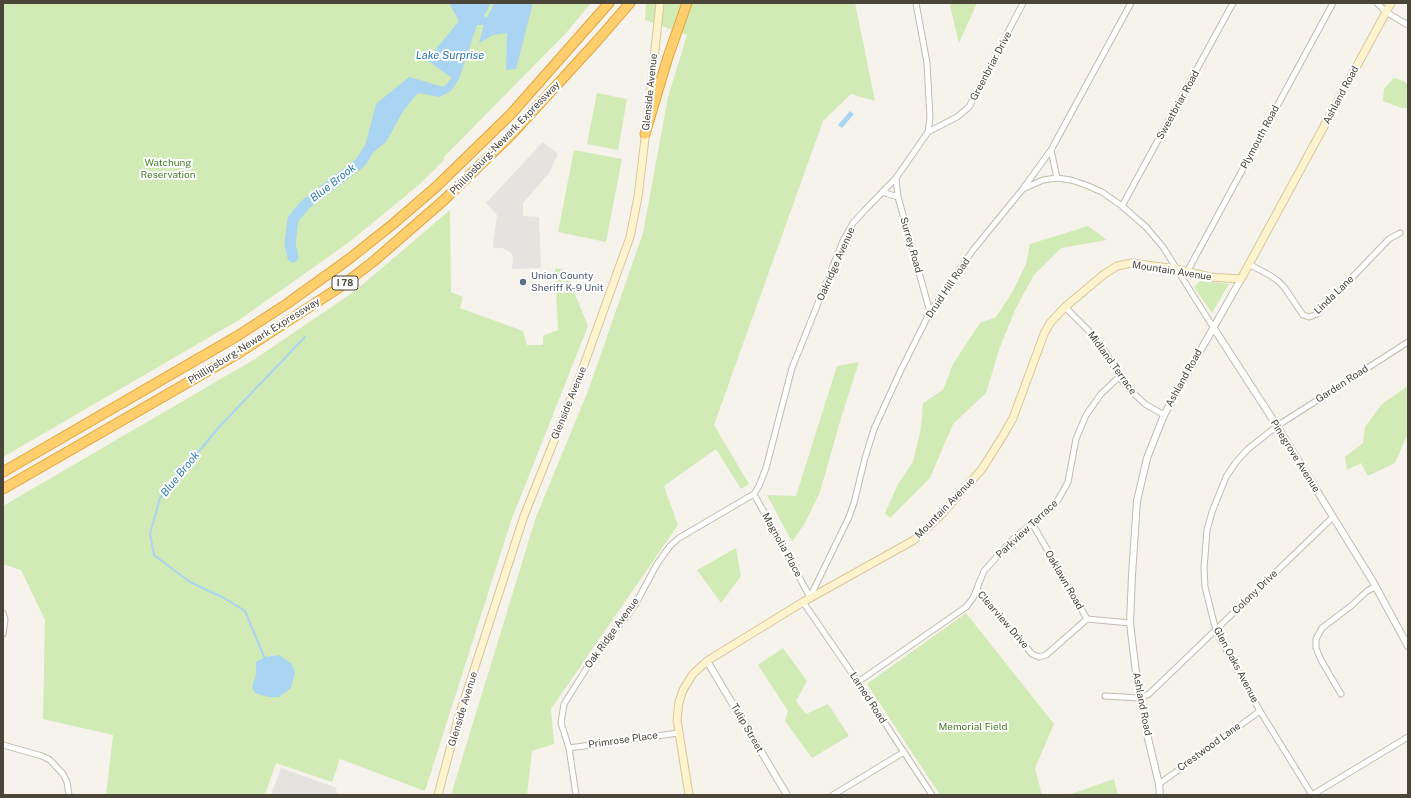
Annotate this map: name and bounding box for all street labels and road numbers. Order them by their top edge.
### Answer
street label: Greenbriar Drive [968,29,1014,103]
street label: Glenside Avenue [640,53,660,131]
street label: Ashland Road [1321,64,1361,126]
street label: Sweetbriar Road [1154,68,1202,142]
street label: Phillipsburg-Newark Expressway [448,79,562,197]
street label: Plymouth Road [1238,103,1282,171]
street label: Surrey Road [897,216,925,274]
street label: Oakridge Avenue [814,225,858,303]
street label: Druid Hill Road [924,256,972,320]
street label: Mountain Avenue [1131,259,1213,283]
street label: Linda Lane [1312,273,1356,317]
road number: I 78 [332,276,358,290]
street label: Phillipsburg-Newark Expressway [186,295,322,387]
street label: Midland Terrace [1085,329,1139,397]
street label: Ashland Road [1163,347,1205,409]
street label: Garden Road [1313,363,1371,405]
street label: Glenside Avenue [549,365,589,441]
street label: Pinegrove Avenue [1268,418,1322,494]
street label: Mountain Avenue [913,475,977,541]
street label: Parkview Terrace [994,497,1060,561]
street label: Magnolia Place [759,511,805,579]
street label: Oaklawn Road [1042,548,1086,612]
street label: Colony Drive [1230,567,1280,617]
street label: Clearview Drive [975,589,1031,651]
street label: Oak Ridge Avenue [582,595,642,671]
street label: Glen Oaks Avenue [1211,625,1261,705]
street label: Glenside Avenue [446,670,480,748]
street label: Larned Road [847,670,889,726]
street label: Ashland Road [1130,671,1154,737]
street label: Tulip Street [728,701,766,755]
street label: Crestwood Lane [1175,720,1243,774]
street label: Primrose Place [587,729,659,751]

